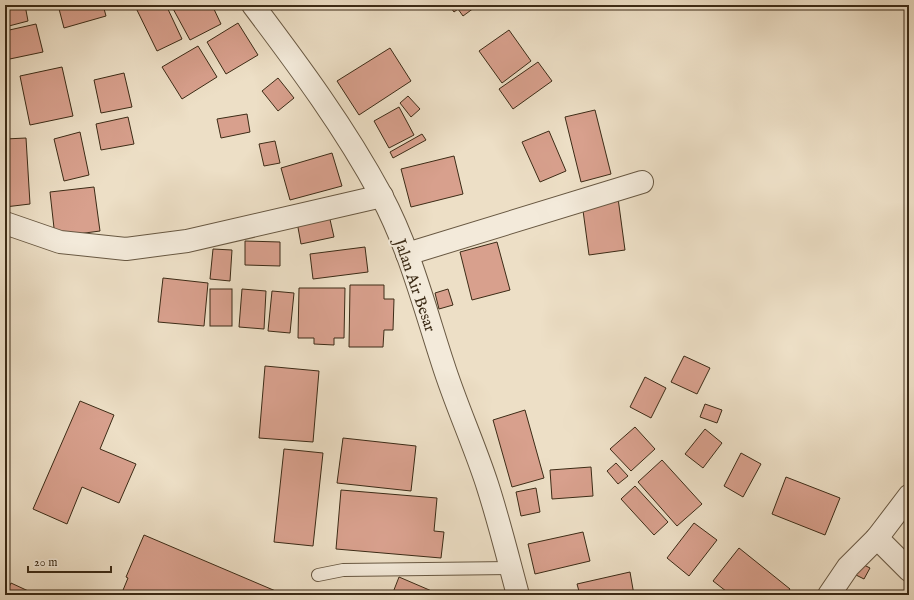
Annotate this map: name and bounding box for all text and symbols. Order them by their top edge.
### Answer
street label: Jalan Air Besar [388,235,439,335]
scale bar [28,548,111,574]
text: 20 m [34,555,57,570]

